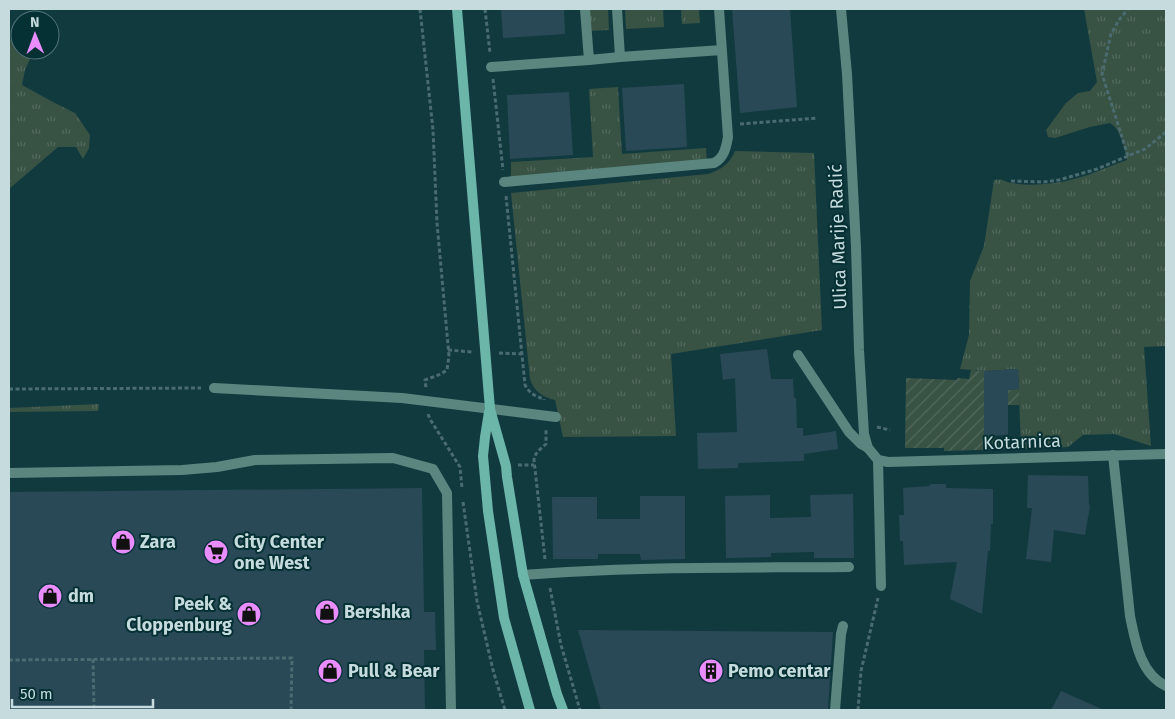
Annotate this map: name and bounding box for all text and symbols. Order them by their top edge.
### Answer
north arrow [10,10,60,60]
text: N [30,14,40,31]
street label: Ulica Marije Radić [824,163,852,310]
street label: Kotarnica [983,430,1061,454]
shop icon: Zara [110,529,136,555]
place label: Zara [140,531,176,553]
place label: City Center one West [234,531,325,574]
supermarket icon: City Center one West [203,539,229,565]
shop icon: dm [37,583,63,609]
place label: dm [68,585,94,607]
place label: Peek & Cloppenburg [126,593,232,636]
shop icon: Bershka [314,599,340,625]
shop icon: Peek & Cloppenburg [236,601,262,627]
place label: Bershka [344,601,411,623]
shop icon: Pull & Bear [317,658,343,684]
building icon: Pemo centar [698,658,724,684]
place label: Pull & Bear [348,660,440,682]
place label: Pemo centar [728,660,831,682]
scale bar [12,676,154,708]
text: 50 m [20,685,53,703]

